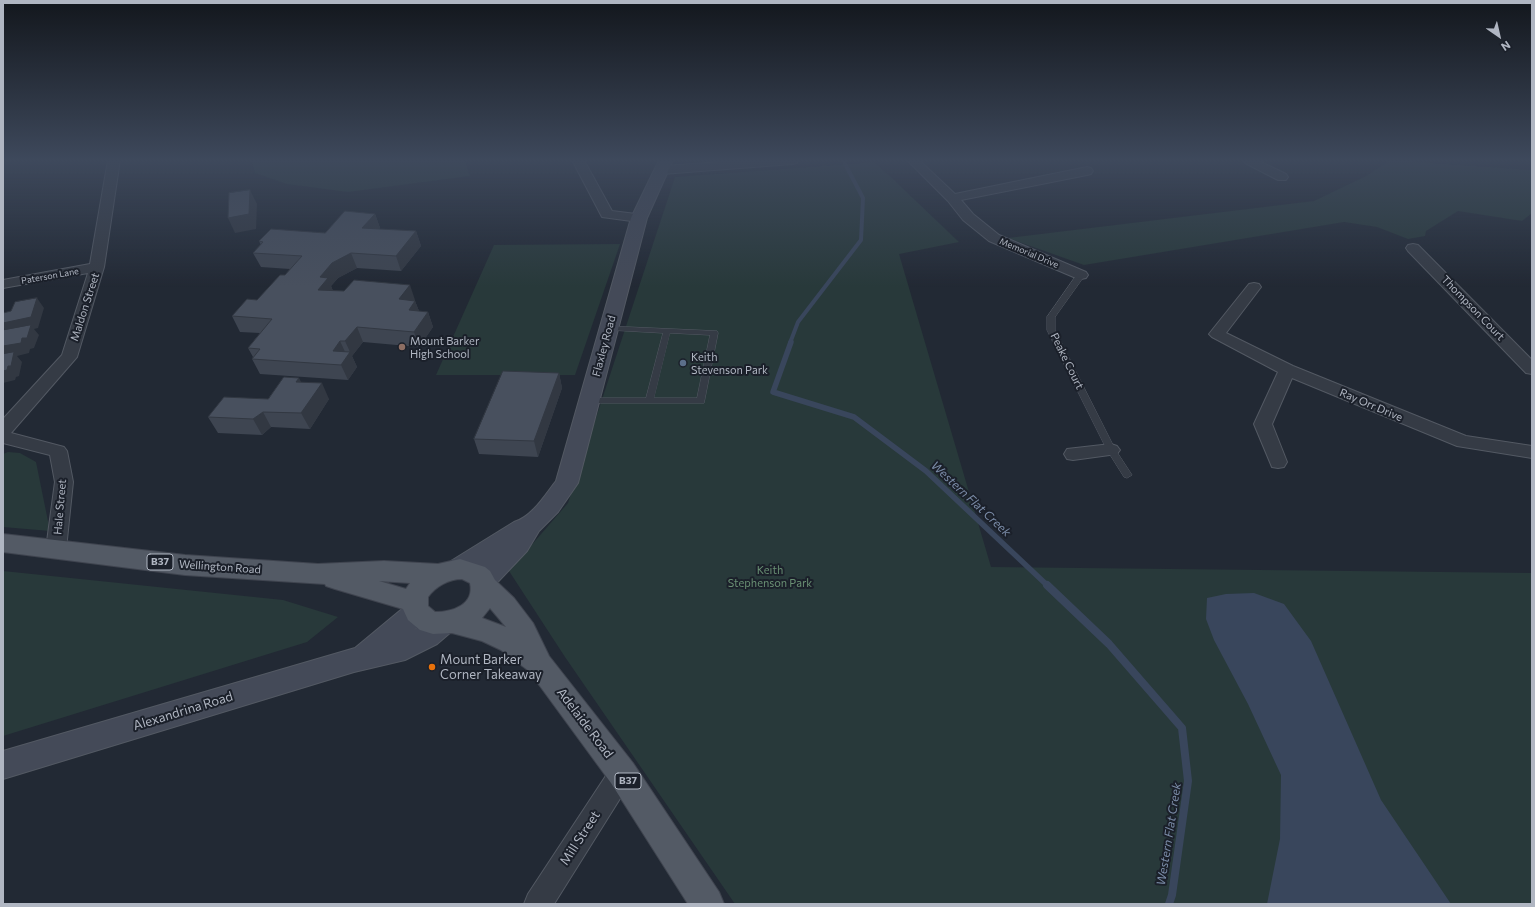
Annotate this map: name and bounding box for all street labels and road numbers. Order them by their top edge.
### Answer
street label: Memorial Drive [998,236,1060,270]
street label: Paterson Lane [20,266,80,286]
street label: Maldon Street [68,271,102,343]
street label: Thompson Court [1439,273,1507,343]
street label: Flaxley Road [590,314,618,378]
street label: Peake Court [1048,331,1086,391]
street label: Ray Orr Drive [1337,386,1405,424]
street label: Hale Street [51,479,69,535]
road number: B37 [147,554,173,570]
street label: Wellington Road [179,558,261,576]
street label: Adelaide Road [554,685,616,761]
street label: Alexandrina Road [131,688,235,734]
road number: B37 [615,773,641,789]
street label: Mill Street [557,808,603,868]

